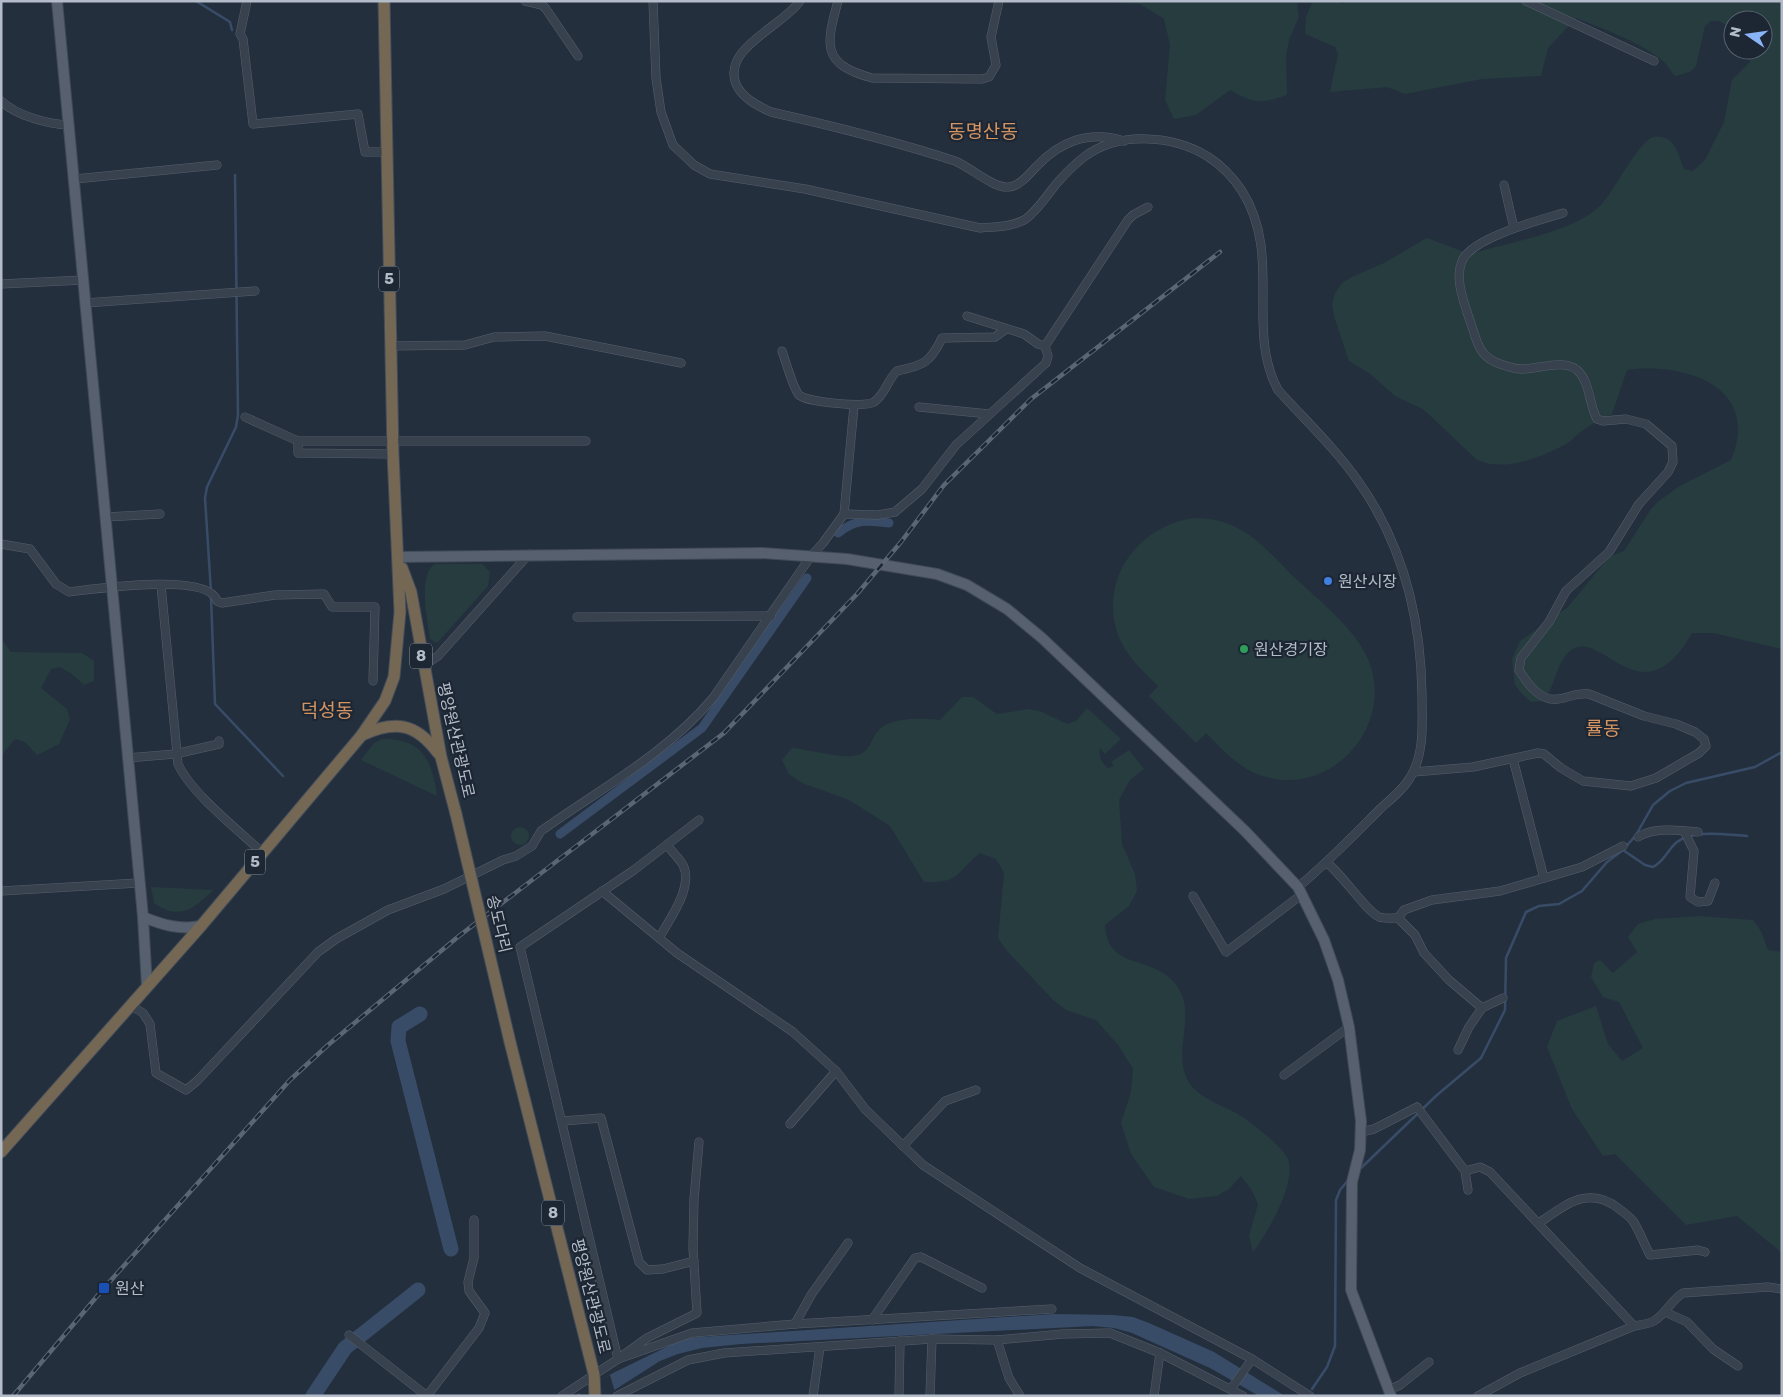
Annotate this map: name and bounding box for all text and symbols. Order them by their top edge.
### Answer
north arrow [1723,10,1773,60]
text: N [1726,25,1745,39]
district label: 동명산동 [948,120,1018,143]
road number: 5 [379,266,399,292]
place label: 원산시장 [1338,572,1397,591]
marker: 원산시장 [1322,575,1334,587]
place label: 원산경기장 [1254,640,1328,659]
marker: 원산경기장 [1238,643,1250,655]
road number: 8 [410,644,432,668]
street label: 평양원산관광도로 [433,680,479,800]
district label: 덕성동 [301,699,353,722]
district label: 률동 [1586,717,1620,740]
road number: 5 [245,850,265,874]
street label: 송도다리 [483,893,515,955]
road number: 8 [542,1200,564,1226]
street label: 평양원산관광도로 [568,1237,615,1356]
place label: 원산 [115,1279,145,1298]
marker: 원산 [97,1281,111,1295]

